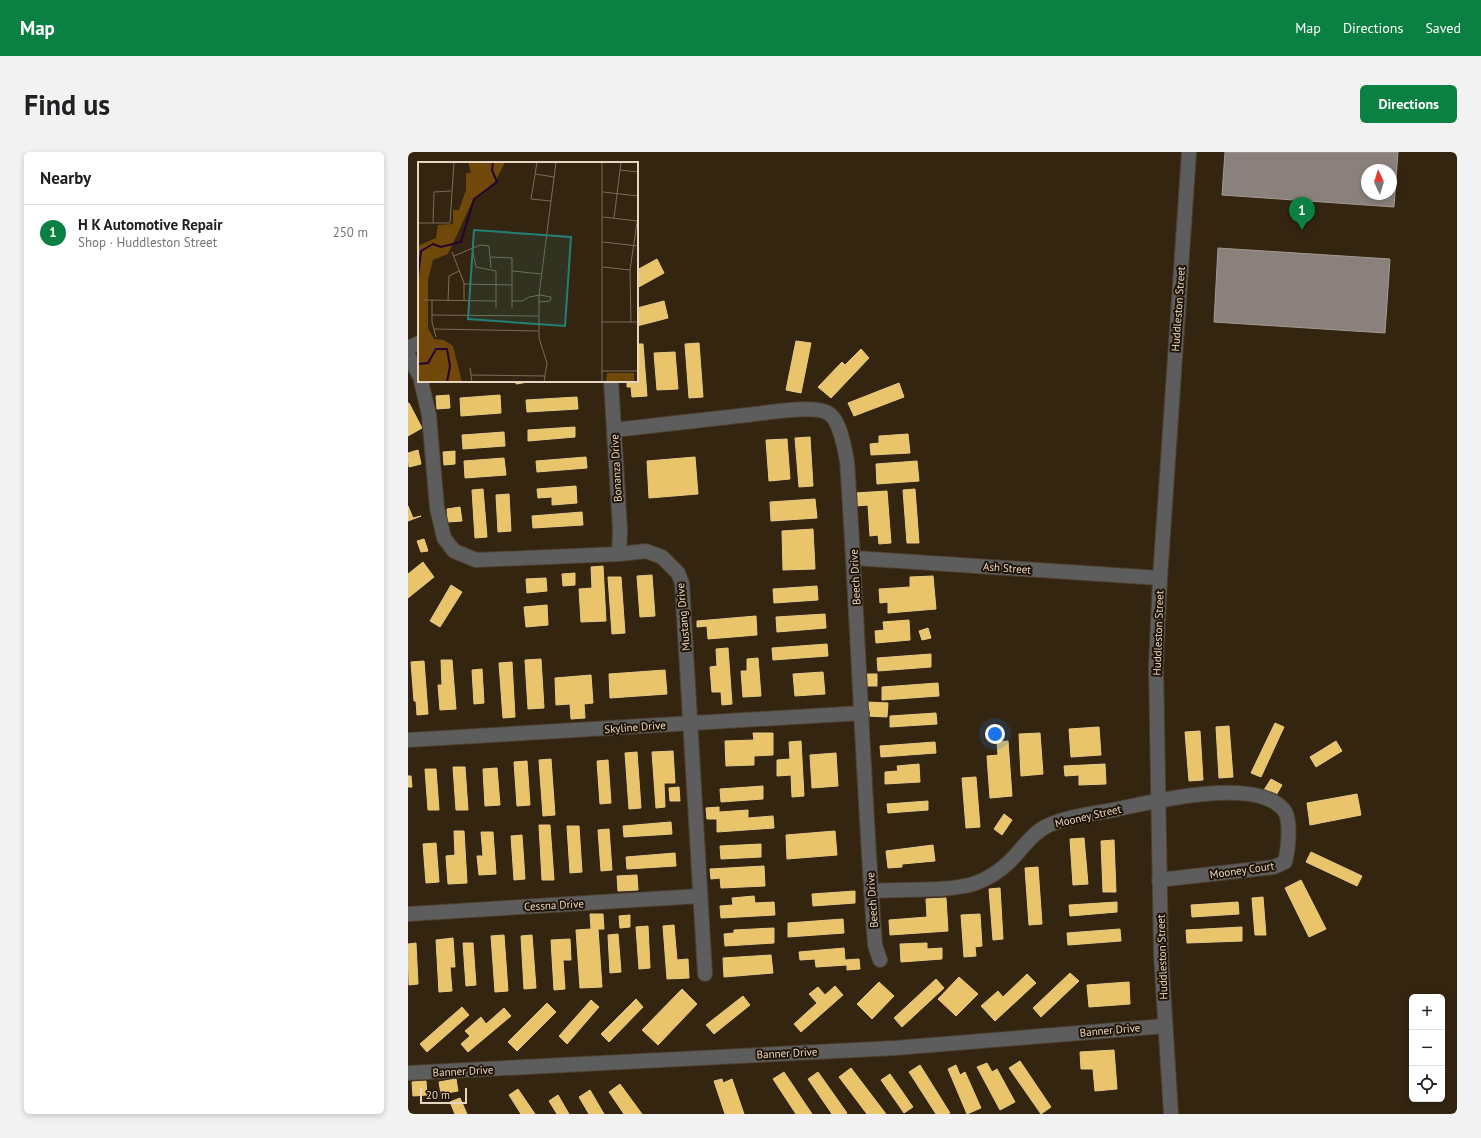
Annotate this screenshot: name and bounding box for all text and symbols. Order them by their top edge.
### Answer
text: Map [20,16,55,40]
text: Map [1295,19,1321,37]
text: Directions [1343,19,1403,37]
text: Saved [1425,19,1461,37]
button: Directions [1360,85,1457,123]
text: Find us [24,86,110,123]
inset map [418,162,638,382]
north arrow [1361,164,1397,200]
text: Nearby [40,167,91,189]
pin: 1 [1289,197,1315,230]
text: H K Automotive Repair [78,215,223,234]
text: 1 [49,224,57,241]
text: 250 m [333,224,368,241]
text: Shop · Huddleston Street [78,234,217,251]
street label: Huddleston Street [1168,266,1188,352]
street label: Bonanza Drive [607,433,625,502]
street label: Beech Drive [847,548,863,605]
street label: Ash Street [983,559,1032,577]
street label: Mustang Drive [673,582,693,651]
street label: Huddleston Street [1150,590,1166,676]
street label: Skyline Drive [604,718,667,736]
your location [985,724,1005,744]
street label: Mooney Street [1053,802,1123,830]
street label: Mooney Court [1209,859,1275,881]
street label: Beech Drive [863,871,881,928]
street label: Cessna Drive [524,896,585,914]
street label: Huddleston Street [1154,914,1170,1000]
map controls [1409,994,1445,1102]
button: + [1409,994,1445,1030]
street label: Banner Drive [1079,1020,1141,1040]
button: − [1409,1030,1445,1066]
street label: Banner Drive [756,1044,818,1062]
street label: Banner Drive [432,1062,494,1080]
button: locate [1409,1066,1445,1102]
scale bar [420,1086,467,1105]
text: 20 m [426,1088,450,1102]

